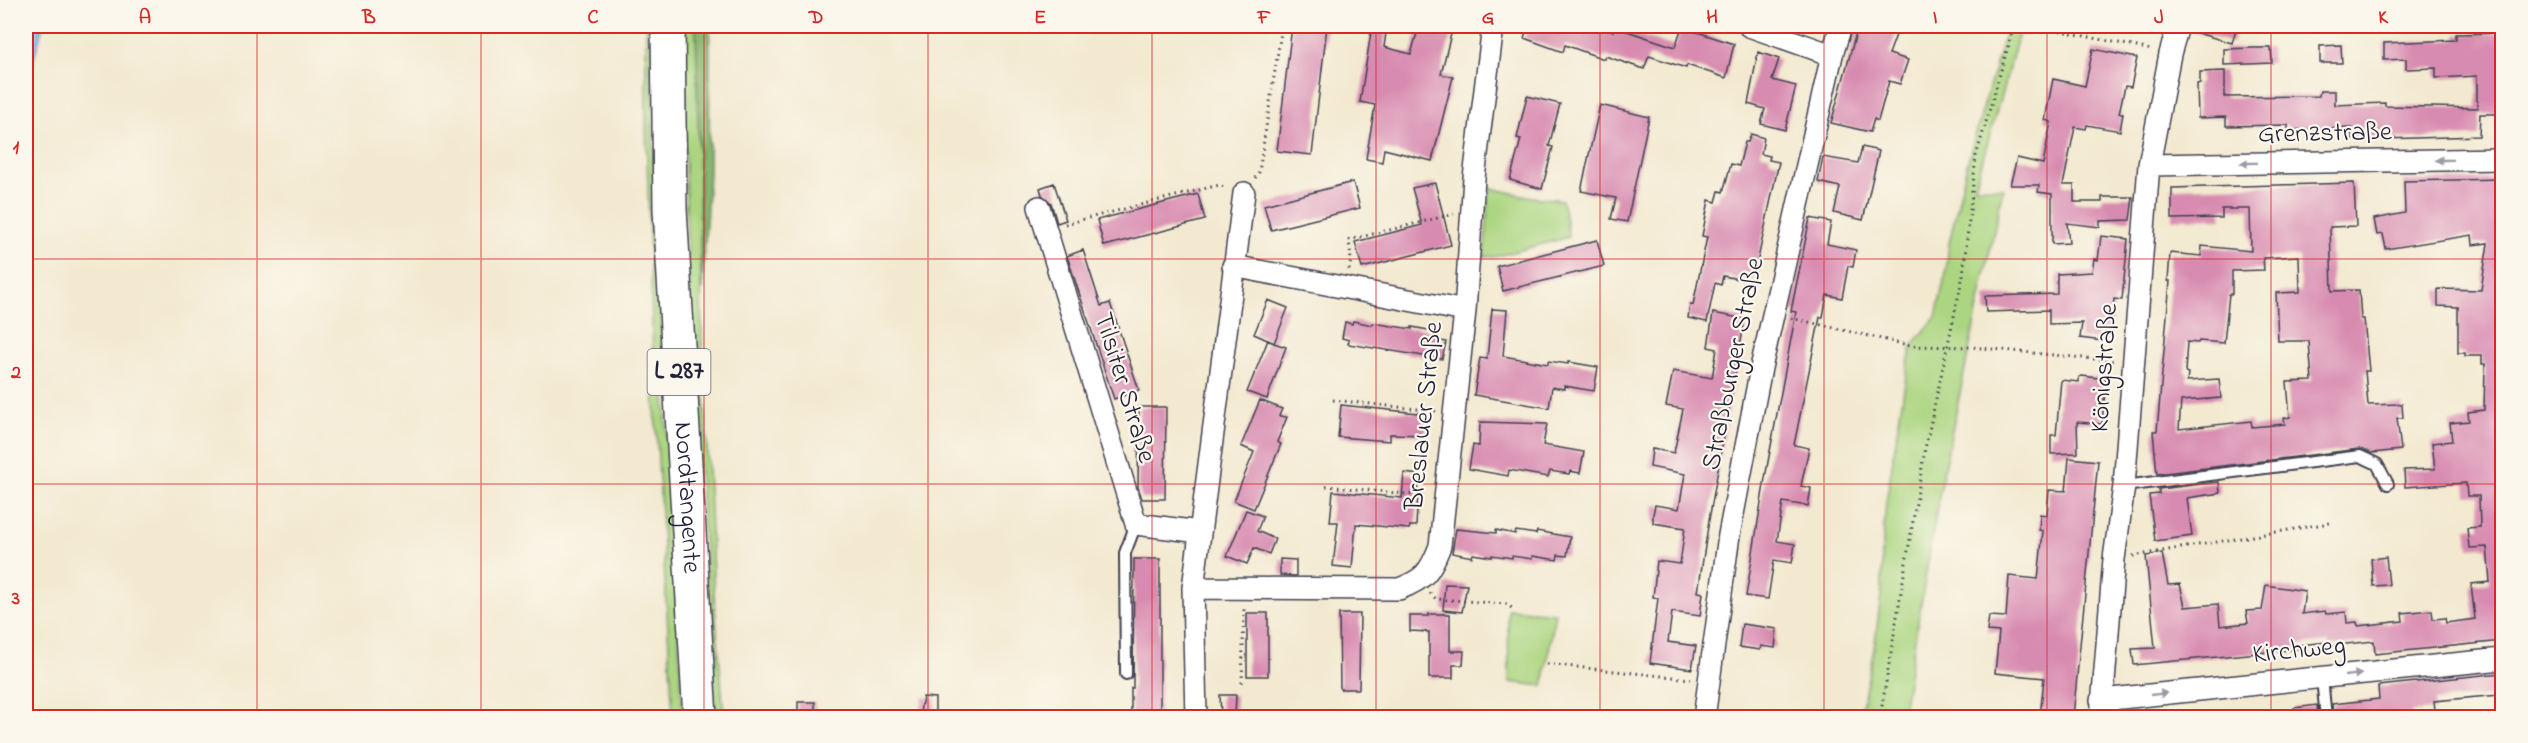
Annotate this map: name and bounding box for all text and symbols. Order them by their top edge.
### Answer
text: A [139,4,151,33]
text: B [361,4,376,33]
text: C [588,4,599,33]
text: D [808,4,823,33]
text: E [1034,4,1046,33]
text: F [1257,4,1271,33]
text: G [1482,4,1495,33]
text: H [1706,4,1718,33]
text: I [1933,4,1938,33]
text: J [2154,4,2164,33]
text: K [2378,4,2389,33]
street label: Grenzstraße [2258,113,2393,155]
text: 1 [13,134,20,163]
one-way arrow [2435,155,2454,165]
one-way arrow [2240,158,2259,168]
street label: Straßburger Straße [1692,253,1776,474]
street label: Königstraße [2081,301,2129,434]
street label: Tilsiter Straße [1083,308,1166,469]
street label: Breslauer Straße [1396,319,1454,513]
road number: L 287 [648,349,710,395]
text: 2 [10,359,21,388]
street label: Nordtangente [663,421,711,575]
text: 3 [11,585,20,614]
street label: Kirchweg [2251,627,2347,675]
one-way arrow [2344,670,2363,680]
one-way arrow [2150,689,2169,699]

